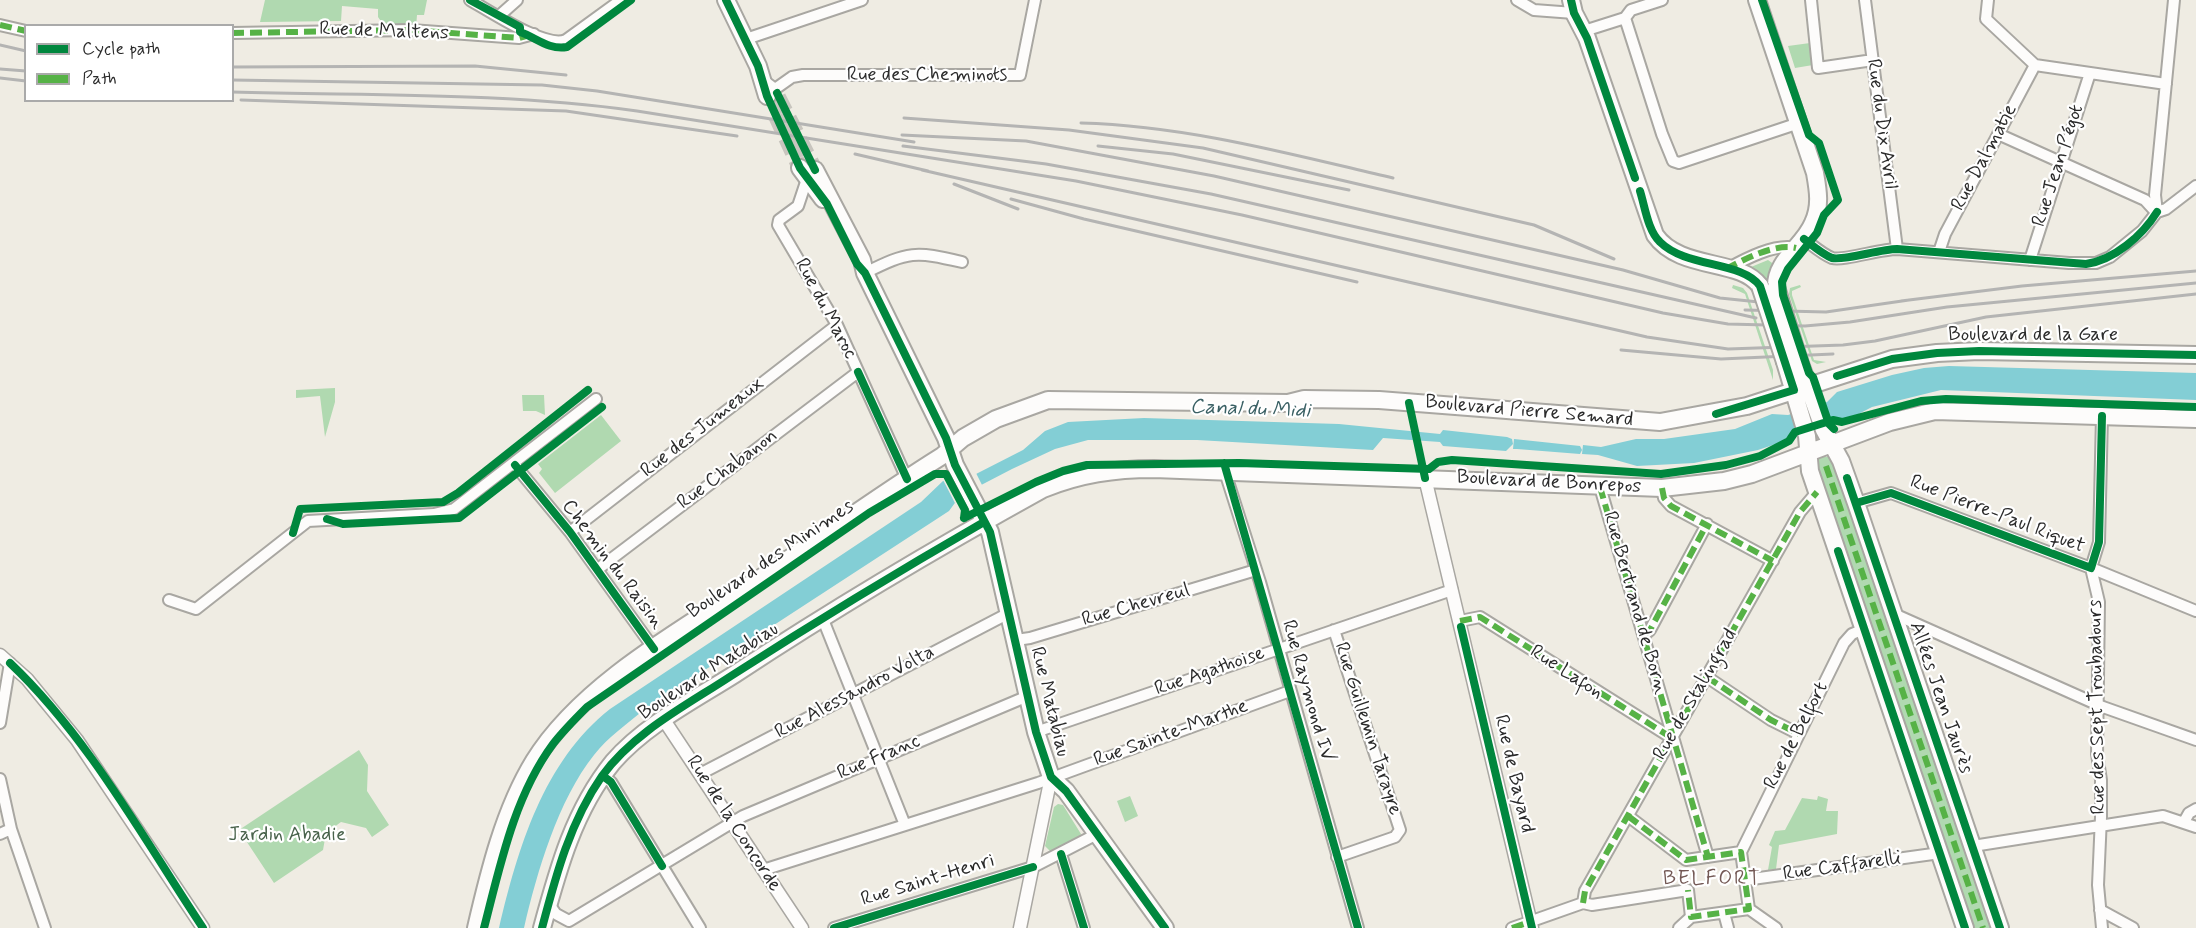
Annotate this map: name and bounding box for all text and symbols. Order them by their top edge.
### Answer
street label: Rue de Maltens [319,18,449,46]
legend [24,24,234,102]
text: Cycle path [82,37,160,61]
street label: Rue du Dix Avril [1860,57,1902,191]
street label: Rue des Cheminots [847,64,1007,88]
text: Path [82,67,117,91]
street label: Rue Dalmatie [1947,101,2023,215]
street label: Rue Jean Pégot [2028,102,2090,230]
street label: Rue du Maroc [788,255,862,363]
street label: Boulevard de la Gare [1948,324,2118,348]
street label: Rue des Jumeaux [637,372,769,484]
street label: Boulevard Pierre Semard [1424,391,1634,433]
water label: Canal du Midi [1189,395,1311,425]
street label: Rue Chabanon [673,424,783,516]
street label: Boulevard de Bonrepos [1456,466,1642,500]
street label: Rue Pierre-Paul Riquet [1906,471,2088,559]
street label: Boulevard des Minimes [683,495,859,625]
street label: Chemin du Raisin [556,496,668,634]
street label: Rue Bertrand de Born [1596,509,1672,697]
street label: Rue Chevreul [1079,579,1193,633]
street label: Rue des Sept Troubadours [2084,599,2112,815]
street label: Rue Raymond IV [1275,617,1339,765]
street label: Boulevard Matabiau [634,618,784,726]
street label: Allées Jean Jaurès [1903,619,1977,777]
street label: Rue de Stalingrad [1649,625,1743,765]
street label: Rue Guillemin Tarayre [1328,640,1406,818]
street label: Rue Lafon [1525,640,1607,706]
street label: Rue Alessandro Volta [771,641,939,745]
street label: Rue Agathoise [1152,642,1268,702]
street label: Rue Matabiau [1024,645,1074,759]
street label: Rue de Belfort [1760,678,1834,794]
street label: Rue Sainte-Marthe [1091,695,1251,773]
street label: Rue de Bayard [1488,713,1538,835]
street label: Rue Franc [834,730,924,786]
street label: Rue de la Concorde [680,751,786,897]
park label: Jardin Abadie [228,824,346,848]
street label: Rue Caffarelli [1781,847,1903,887]
street label: Rue Saint-Henri [858,849,998,913]
district label: BELFORT [1663,867,1761,893]

